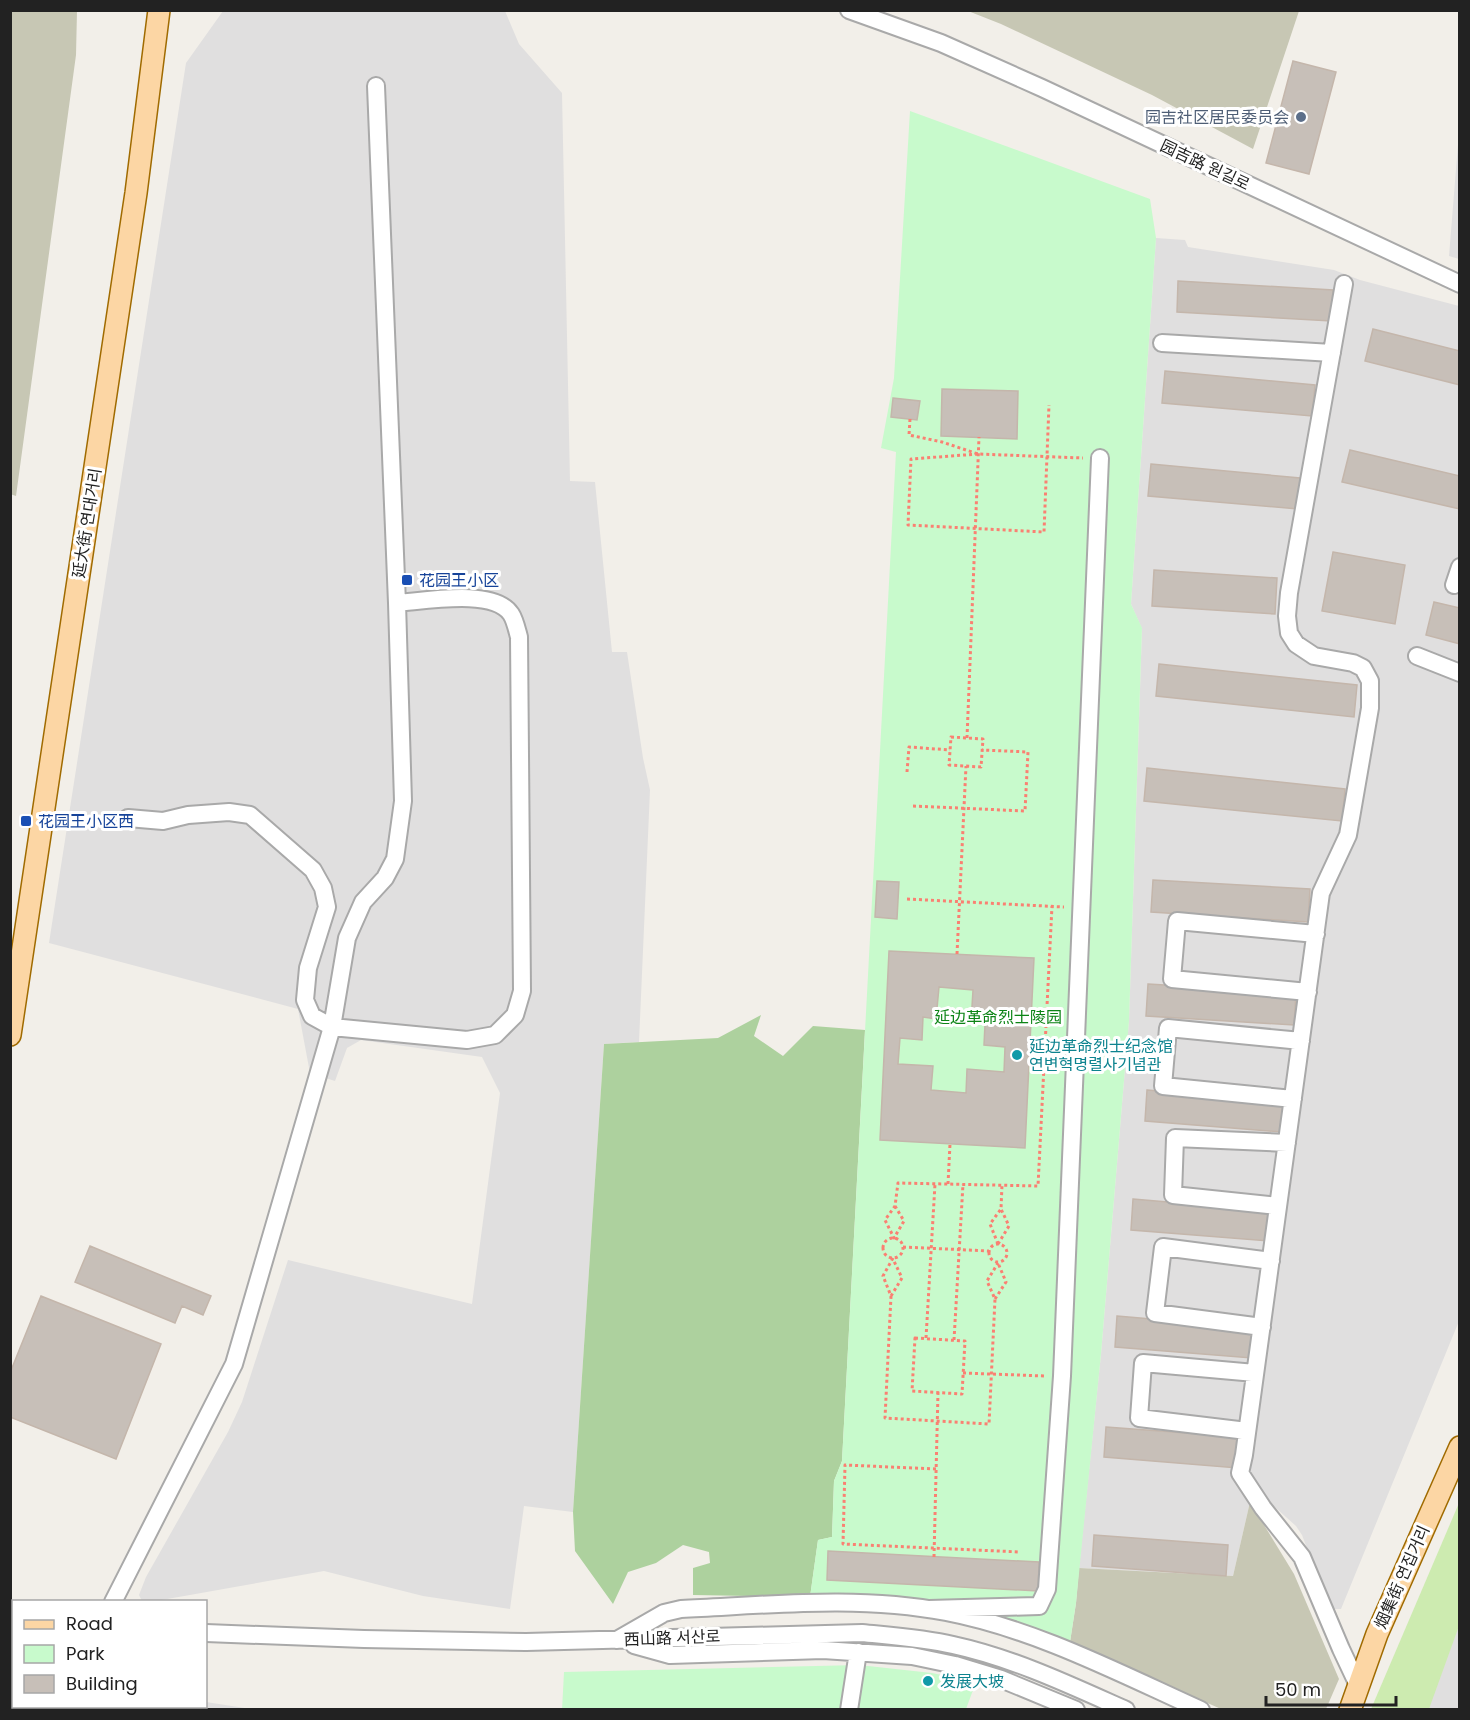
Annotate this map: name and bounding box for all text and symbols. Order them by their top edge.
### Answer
place label: 园吉社区居民委员会 [1145,106,1289,129]
marker: 园吉社区居民委员会 [1294,110,1308,124]
street label: 园吉路 원길로 [1156,134,1254,196]
street label: 延大街 연대거리 [67,466,107,580]
place label: 花园王小区 [419,569,499,592]
marker: 花园王小区 [400,573,414,587]
place label: 花园王小区西 [38,810,134,833]
marker: 花园王小区西 [19,814,33,828]
park label: 延边革命烈士陵园 [934,1006,1062,1029]
place label: 延边革命烈士纪念馆 연변혁명렬사기념관 [1029,1035,1173,1076]
marker: 延边革命烈士纪念馆 연변혁명렬사기념관 [1010,1048,1024,1062]
street label: 烟集街 연집거리 [1369,1522,1435,1632]
legend [12,1600,207,1708]
text: Road [66,1611,113,1636]
street label: 西山路 서산로 [623,1625,721,1651]
text: Park [66,1641,105,1666]
scale bar [1266,1669,1396,1707]
place label: 发展大坡 [940,1670,1004,1693]
text: Building [66,1671,138,1696]
marker: 发展大坡 [921,1674,935,1688]
text: 50 m [1275,1677,1321,1702]

